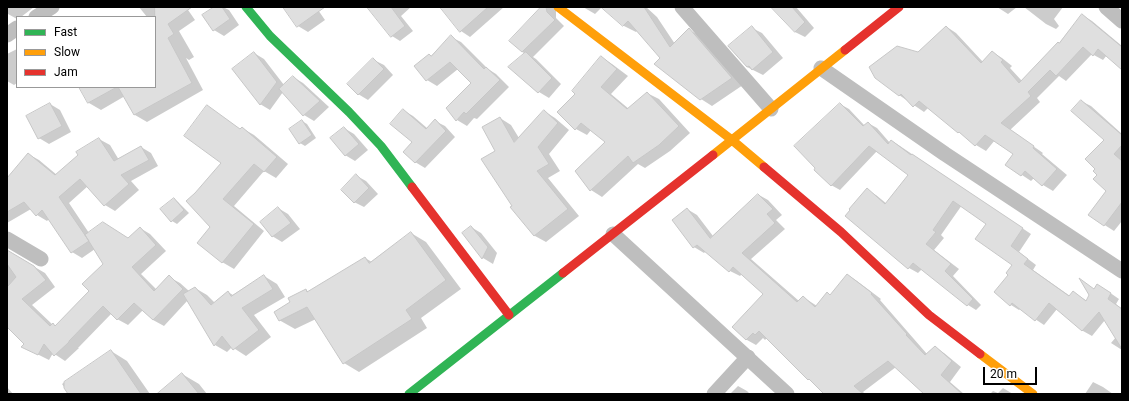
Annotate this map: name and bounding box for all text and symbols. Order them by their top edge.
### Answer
legend [16,16,156,88]
text: Fast [54,25,77,39]
text: Slow [54,45,80,59]
text: Jam [54,65,78,79]
scale bar [985,359,1039,385]
text: 20 m [990,367,1017,381]

